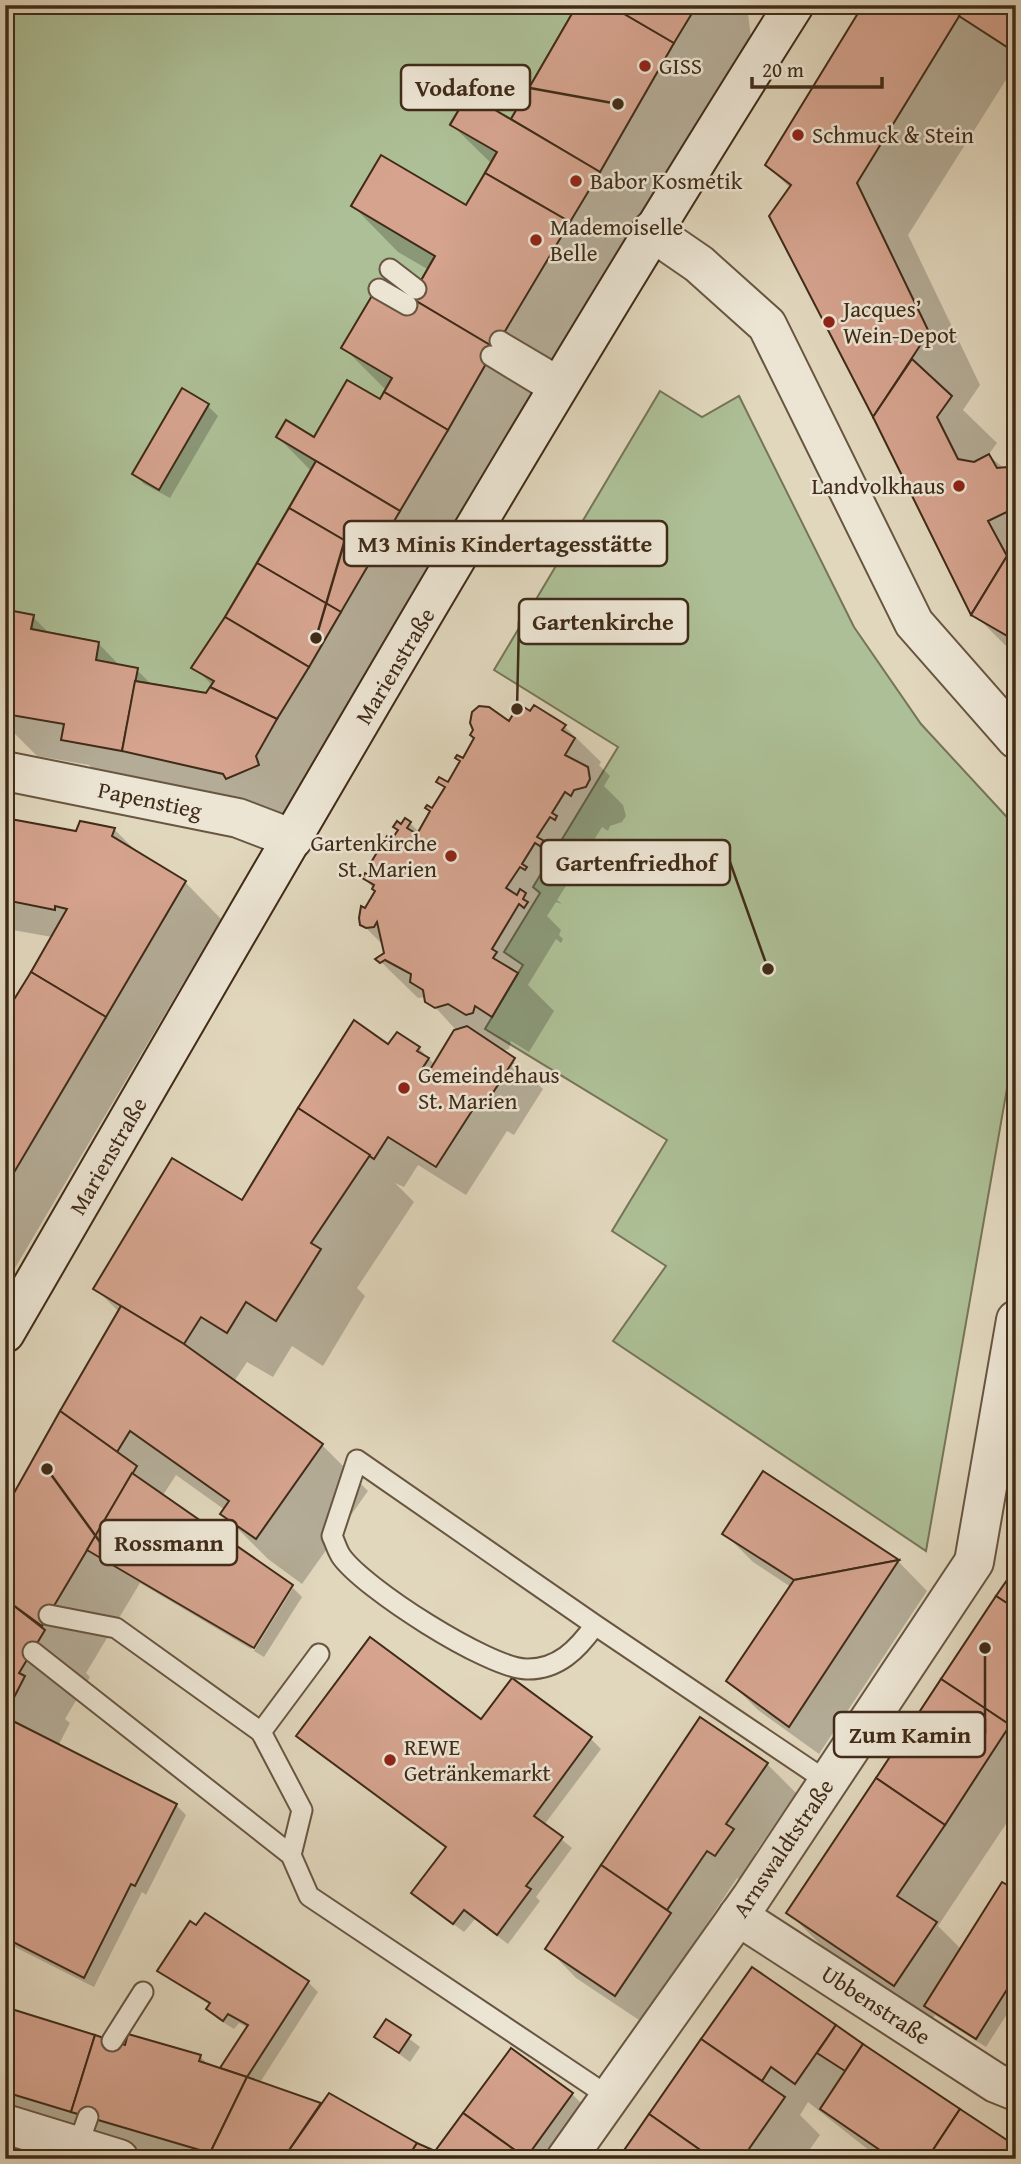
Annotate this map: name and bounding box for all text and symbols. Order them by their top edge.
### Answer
scale bar [752,46,881,90]
place label: GISS [659,49,702,82]
text: 20 m [762,54,804,85]
marker: GISS [637,58,653,74]
callout: Vodafone [401,65,530,110]
text: Vodafone [415,70,516,105]
place label: Schmuck & Stein [812,118,974,151]
marker: Schmuck & Stein [790,127,806,143]
place label: Babor Kosmetik [590,164,743,197]
marker: Babor Kosmetik [568,173,584,189]
place label: Mademoiselle Belle [550,210,683,269]
marker: Mademoiselle Belle [528,232,544,248]
place label: Jacques’ Wein-Depot [840,292,957,351]
marker: Jacques’ Wein-Depot [821,314,837,330]
place label: Landvolkhaus [812,469,945,502]
marker: Landvolkhaus [951,478,967,494]
callout: M3 Minis Kindertagesstätte [344,521,667,566]
text: M3 Minis Kindertagesstätte [358,526,653,561]
callout: Gartenkirche [519,599,688,644]
street label: Marienstraße [347,601,442,730]
text: Gartenkirche [532,604,674,639]
street label: Papenstieg [95,772,206,827]
place label: Gartenkirche St. Marien [310,826,437,885]
callout: Gartenfriedhof [541,840,730,885]
text: Gartenfriedhof [556,845,719,880]
marker: Gartenkirche St. Marien [443,848,459,864]
place label: Gemeindehaus St. Marien [418,1058,560,1117]
marker: Gemeindehaus St. Marien [396,1080,412,1096]
street label: Marienstraße [61,1091,155,1221]
callout: Rossmann [100,1520,237,1565]
text: Rossmann [114,1525,224,1560]
callout: Zum Kamin [834,1712,985,1757]
text: Zum Kamin [849,1717,971,1752]
place label: REWE Getränkemarkt [404,1730,551,1789]
marker: REWE Getränkemarkt [382,1752,398,1768]
street label: Arnswaldtstraße [724,1772,841,1924]
street label: Ubbenstraße [815,1957,937,2052]

